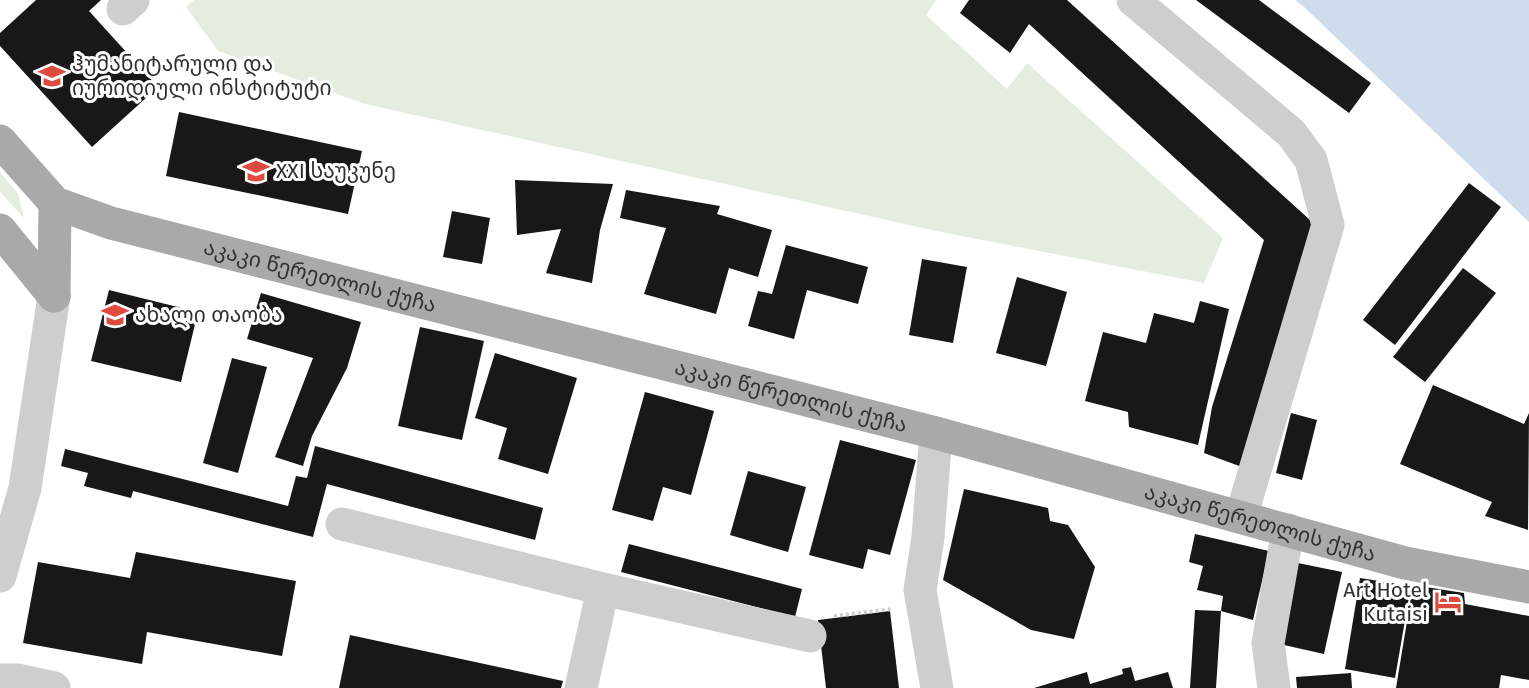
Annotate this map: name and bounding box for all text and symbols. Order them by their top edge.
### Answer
place label: ჰუმანიტარული და იურიდიული ინსტიტუტი [72,51,332,101]
school or university icon: ჰუმანიტარული და იურიდიული ინსტიტუტი [37,61,67,91]
school or university icon: XXI საუკუნე [241,156,271,186]
place label: XXI საუკუნე [276,158,396,184]
street label: აკაკი წერეთლის ქუჩა [201,234,439,318]
school or university icon: ახალი თაობა [100,300,130,330]
place label: ახალი თაობა [135,302,282,328]
street label: აკაკი წერეთლის ქუჩა [672,354,910,438]
street label: აკაკი წერეთლის ქუჩა [1142,478,1379,567]
place label: Art Hotel Kutaisi [1343,577,1428,627]
hotel icon: Art Hotel Kutaisi [1433,587,1463,617]

